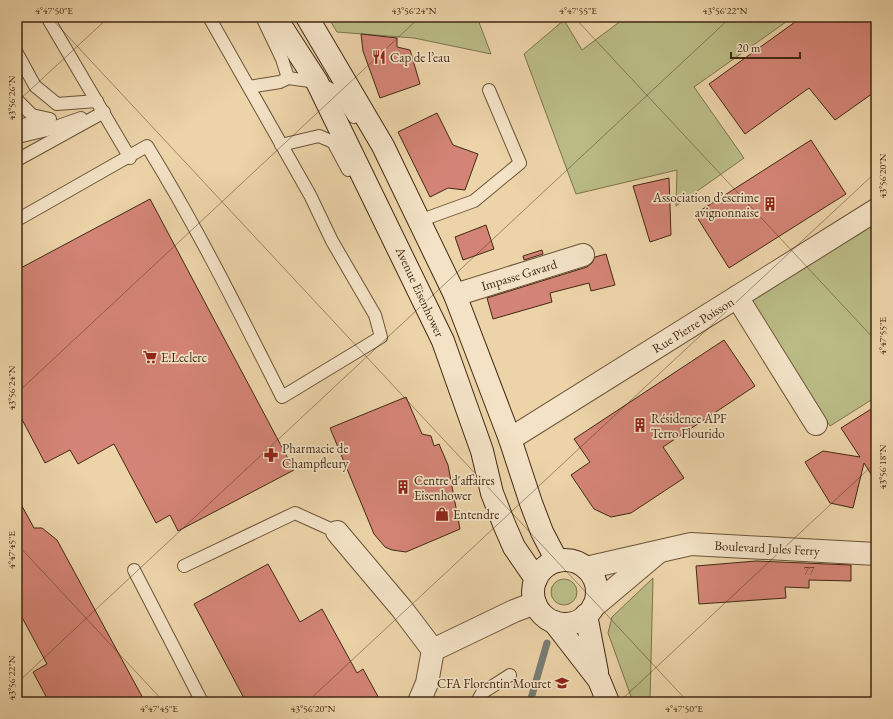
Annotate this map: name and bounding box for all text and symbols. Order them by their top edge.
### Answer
text: 4°47'50"E [35,4,73,17]
text: 43°56'24"N [392,4,437,17]
text: 4°47'55"E [559,4,597,17]
text: 43°56'22"N [703,4,748,17]
scale bar [731,34,800,60]
text: 20 m [737,40,761,56]
restaurant icon: Cap de l’eau [371,49,387,65]
place label: Cap de l’eau [390,49,450,66]
text: 43°56'26"N [5,75,18,120]
text: 43°56'20"N [876,153,889,198]
place label: Association d’escrime avignonnaise [652,189,759,221]
building icon: Association d’escrime avignonnaise [762,196,778,212]
street label: Avenue Eisenhower [391,243,449,340]
street label: Impasse Gavard [479,255,559,295]
street label: Rue Pierre Poisson [649,293,737,357]
text: 4°47'55"E [876,317,889,355]
supermarket icon: E.Leclerc [142,349,158,365]
place label: E.Leclerc [161,349,207,366]
text: 43°56'24"N [5,365,18,410]
place label: Résidence APF Terro Flourido [651,410,727,442]
building icon: Résidence APF Terro Flourido [632,417,648,433]
place label: Pharmacie de Champfleury [282,440,349,472]
text: 43°56'18"N [876,444,889,489]
pharmacy icon: Pharmacie de Champfleury [263,447,279,463]
place label: Centre d'affaires Eisenhower [414,472,495,504]
building icon: Centre d'affaires Eisenhower [395,479,411,495]
shop icon: Entendre [434,506,450,522]
place label: Entendre [453,506,499,523]
text: 4°47'45"E [5,531,18,569]
street label: Boulevard Jules Ferry [714,537,820,559]
house number: 77 [804,564,815,578]
text: 43°56'22"N [5,655,18,700]
place label: CFA Florentin Mouret [437,675,551,692]
school or university icon: CFA Florentin Mouret [554,675,570,691]
text: 4°47'45"E [140,702,178,715]
text: 43°56'20"N [291,702,336,715]
text: 4°47'50"E [665,702,703,715]

